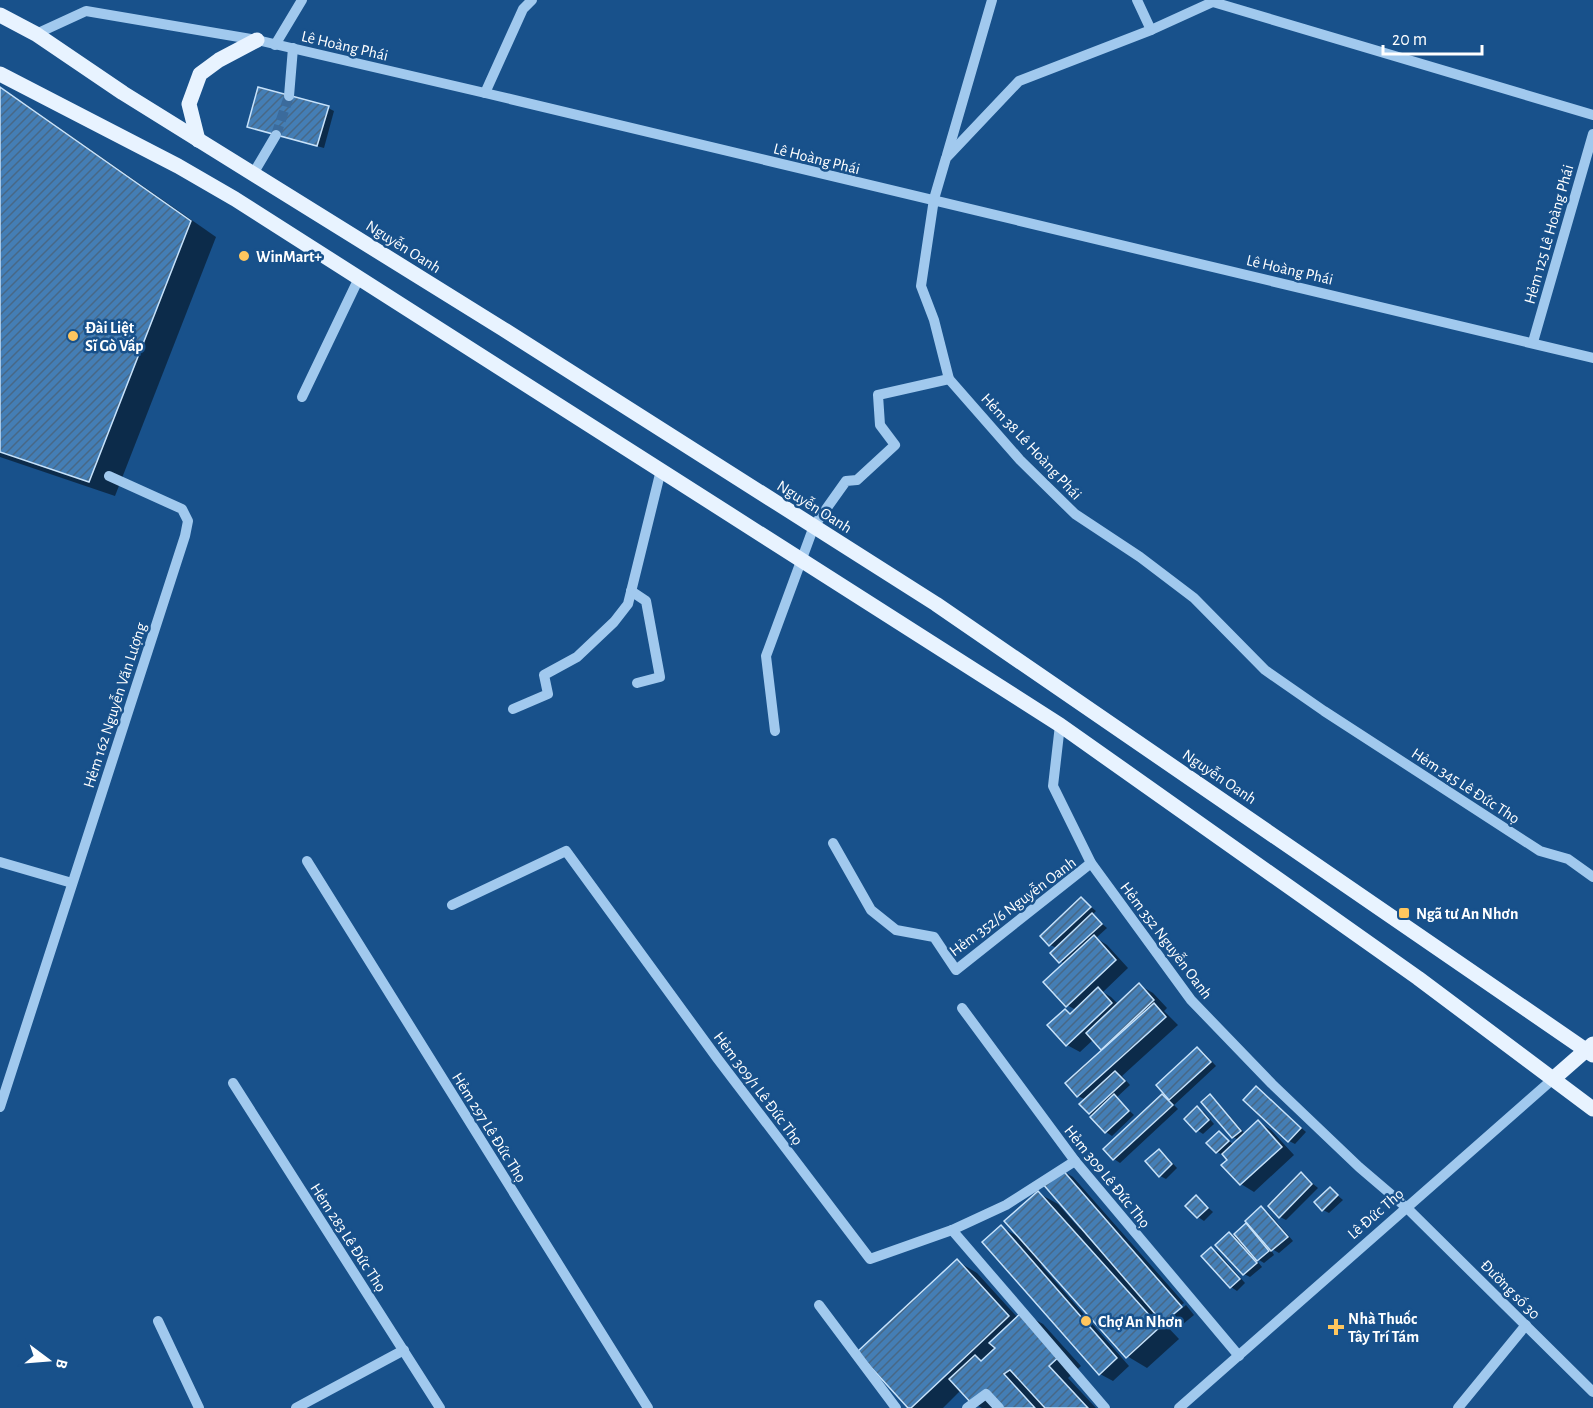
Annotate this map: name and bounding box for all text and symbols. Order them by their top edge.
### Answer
scale bar [1383,18,1482,56]
street label: Lê Hoàng Phái [300,28,390,64]
text: 20 m [1392,31,1427,49]
street label: Lê Hoàng Phái [772,140,862,177]
street label: Hẻm 125 Lê Hoàng Phái [1521,163,1577,306]
street label: Nguyễn Oanh [363,216,445,277]
marker: WinMart+ [237,249,251,263]
place label: WinMart+ [256,249,322,265]
street label: Lê Hoàng Phái [1245,252,1335,288]
place label: Đài Liệt Sĩ Gò Vấp [85,320,144,354]
marker: Đài Liệt Sĩ Gò Vấp [66,329,80,343]
street label: Hẻm 38 Lê Hoàng Phái [978,390,1085,503]
street label: Nguyễn Oanh [774,476,856,537]
street label: Hẻm 162 Nguyễn Văn Lượng [79,620,150,790]
street label: Nguyễn Oanh [1179,745,1260,808]
street label: Hẻm 345 Lê Đức Thọ [1409,745,1523,827]
street label: Hẻm 352/6 Nguyễn Oanh [945,853,1079,960]
street label: Hẻm 352 Nguyễn Oanh [1116,878,1217,1003]
marker: Ngã tư An Nhơn [1397,906,1411,920]
place label: Ngã tư An Nhơn [1416,906,1518,922]
street label: Hẻm 309/1 Lê Đức Thọ [711,1029,806,1148]
street label: Hẻm 297 Lê Đức Thọ [449,1070,529,1185]
street label: Hẻm 309 Lê Đức Thọ [1061,1122,1153,1231]
street label: Hẻm 283 Lê Đức Thọ [307,1180,389,1295]
street label: Lê Đức Thọ [1345,1185,1407,1242]
street label: Đường số 30 [1477,1257,1543,1323]
place label: Nhà Thuốc Tây Trí Tám [1348,1310,1419,1346]
marker: Chợ An Nhơn [1079,1314,1093,1328]
place label: Chợ An Nhơn [1098,1314,1182,1330]
marker: Nhà Thuốc Tây Trí Tám [1329,1320,1343,1334]
north arrow [18,1330,78,1390]
text: B [52,1357,70,1371]

